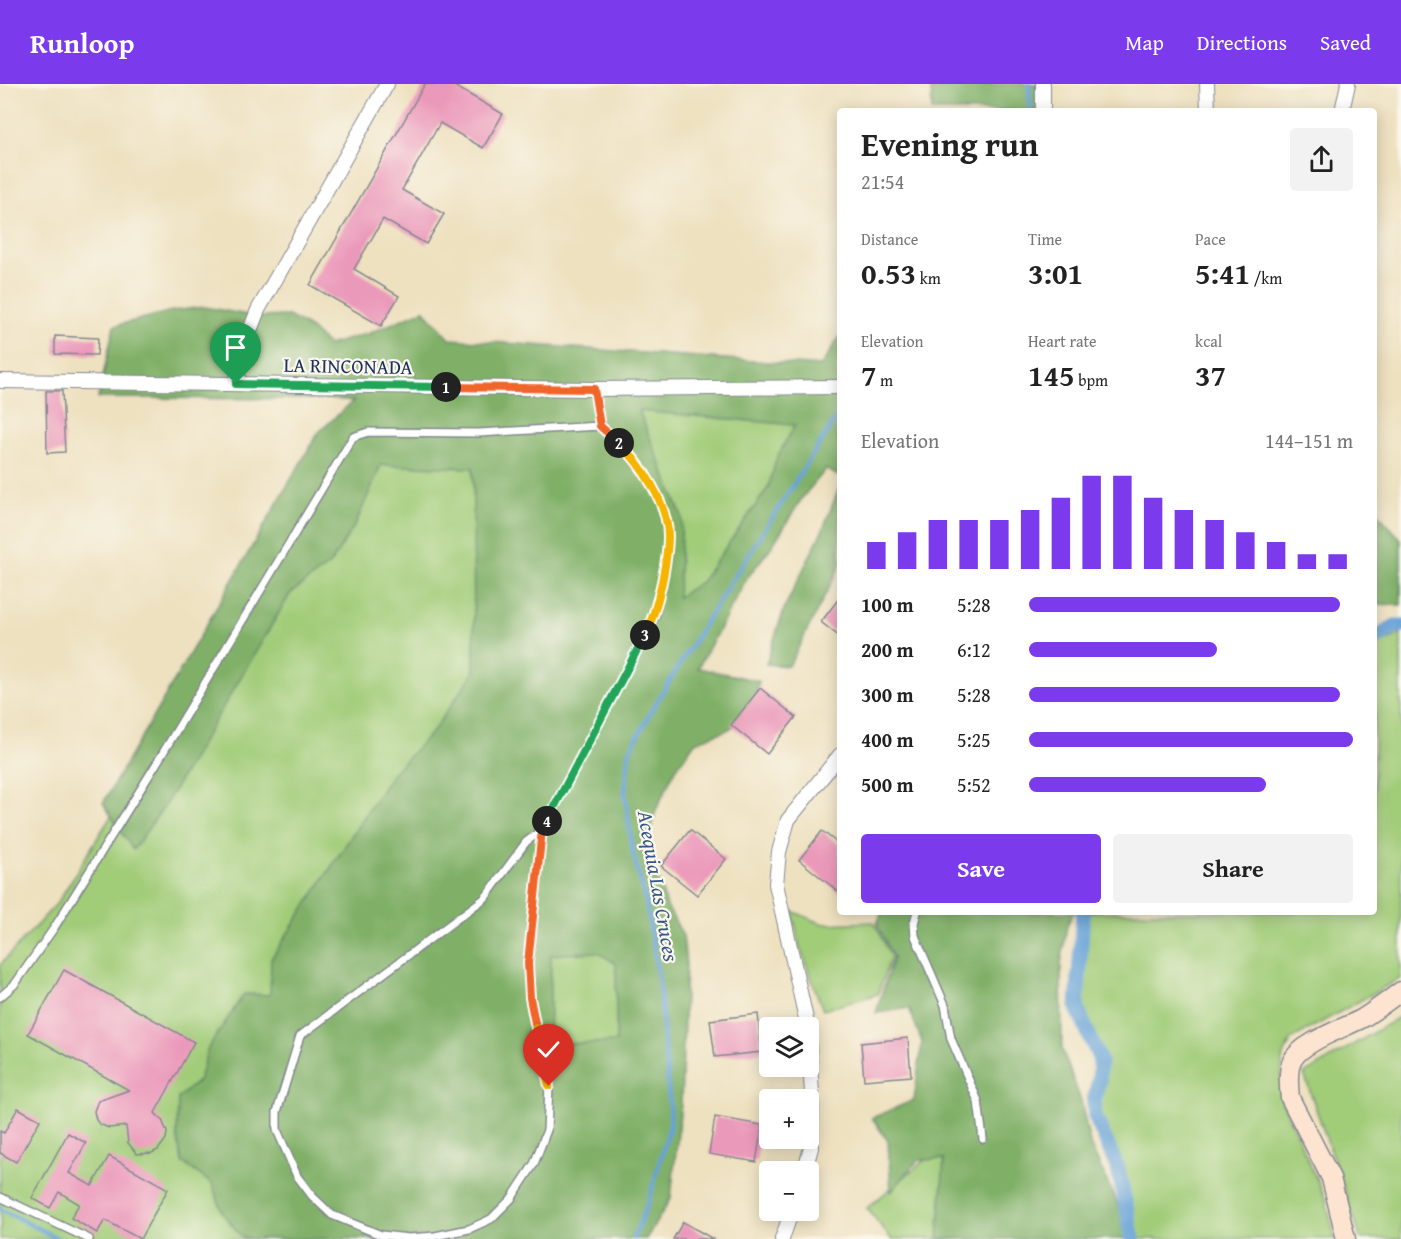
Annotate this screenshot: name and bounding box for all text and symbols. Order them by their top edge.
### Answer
text: Runloop [30,22,134,63]
text: Map [1125,27,1164,58]
text: Directions [1197,27,1287,58]
text: Saved [1320,27,1371,58]
text: Evening run [861,120,1038,168]
button: share [1290,128,1353,191]
text: 21:54 [861,167,904,196]
text: Distance [861,227,918,251]
text: Time [1028,227,1062,251]
text: Pace [1195,227,1226,251]
text: 0.53 [861,251,916,295]
text: 3:01 [1028,251,1083,295]
text: 5:41 [1195,251,1250,295]
text: km [916,266,941,290]
text: /km [1250,266,1282,290]
pin [210,322,261,384]
text: Elevation [861,329,924,353]
text: Heart rate [1028,329,1097,353]
text: kcal [1195,329,1222,353]
icon: arrive [219,331,252,364]
street label: LA RINCONADA [283,350,413,381]
text: 7 [861,353,877,397]
text: 145 [1028,353,1075,397]
text: 37 [1195,353,1226,397]
text: m [877,368,893,392]
text: bpm [1075,368,1108,392]
pin: 1 [431,372,461,402]
text: 1 [442,375,450,399]
text: Elevation [861,426,939,455]
text: 144–151 m [1265,426,1353,455]
pin: 2 [604,428,634,458]
text: 2 [615,431,623,455]
text: 100 m [861,590,914,619]
text: 5:28 [957,590,991,619]
pin: 3 [630,620,660,650]
text: 3 [641,623,649,647]
text: 200 m [861,635,914,664]
text: 6:12 [957,635,991,664]
text: 300 m [861,680,914,709]
text: 5:28 [957,680,991,709]
text: 400 m [861,725,914,754]
text: 5:25 [957,725,991,754]
text: 500 m [861,770,914,799]
text: 5:52 [957,770,991,799]
pin: 4 [532,806,562,836]
water label: Acequia Las Cruces [630,807,687,964]
text: 4 [543,809,551,833]
button: Save [861,834,1101,903]
button: Share [1113,834,1353,903]
map controls [759,1017,819,1221]
button: layers [759,1017,819,1077]
pin [523,1024,574,1086]
icon: check [532,1033,565,1066]
button: + [759,1089,819,1149]
button: − [759,1161,819,1221]

